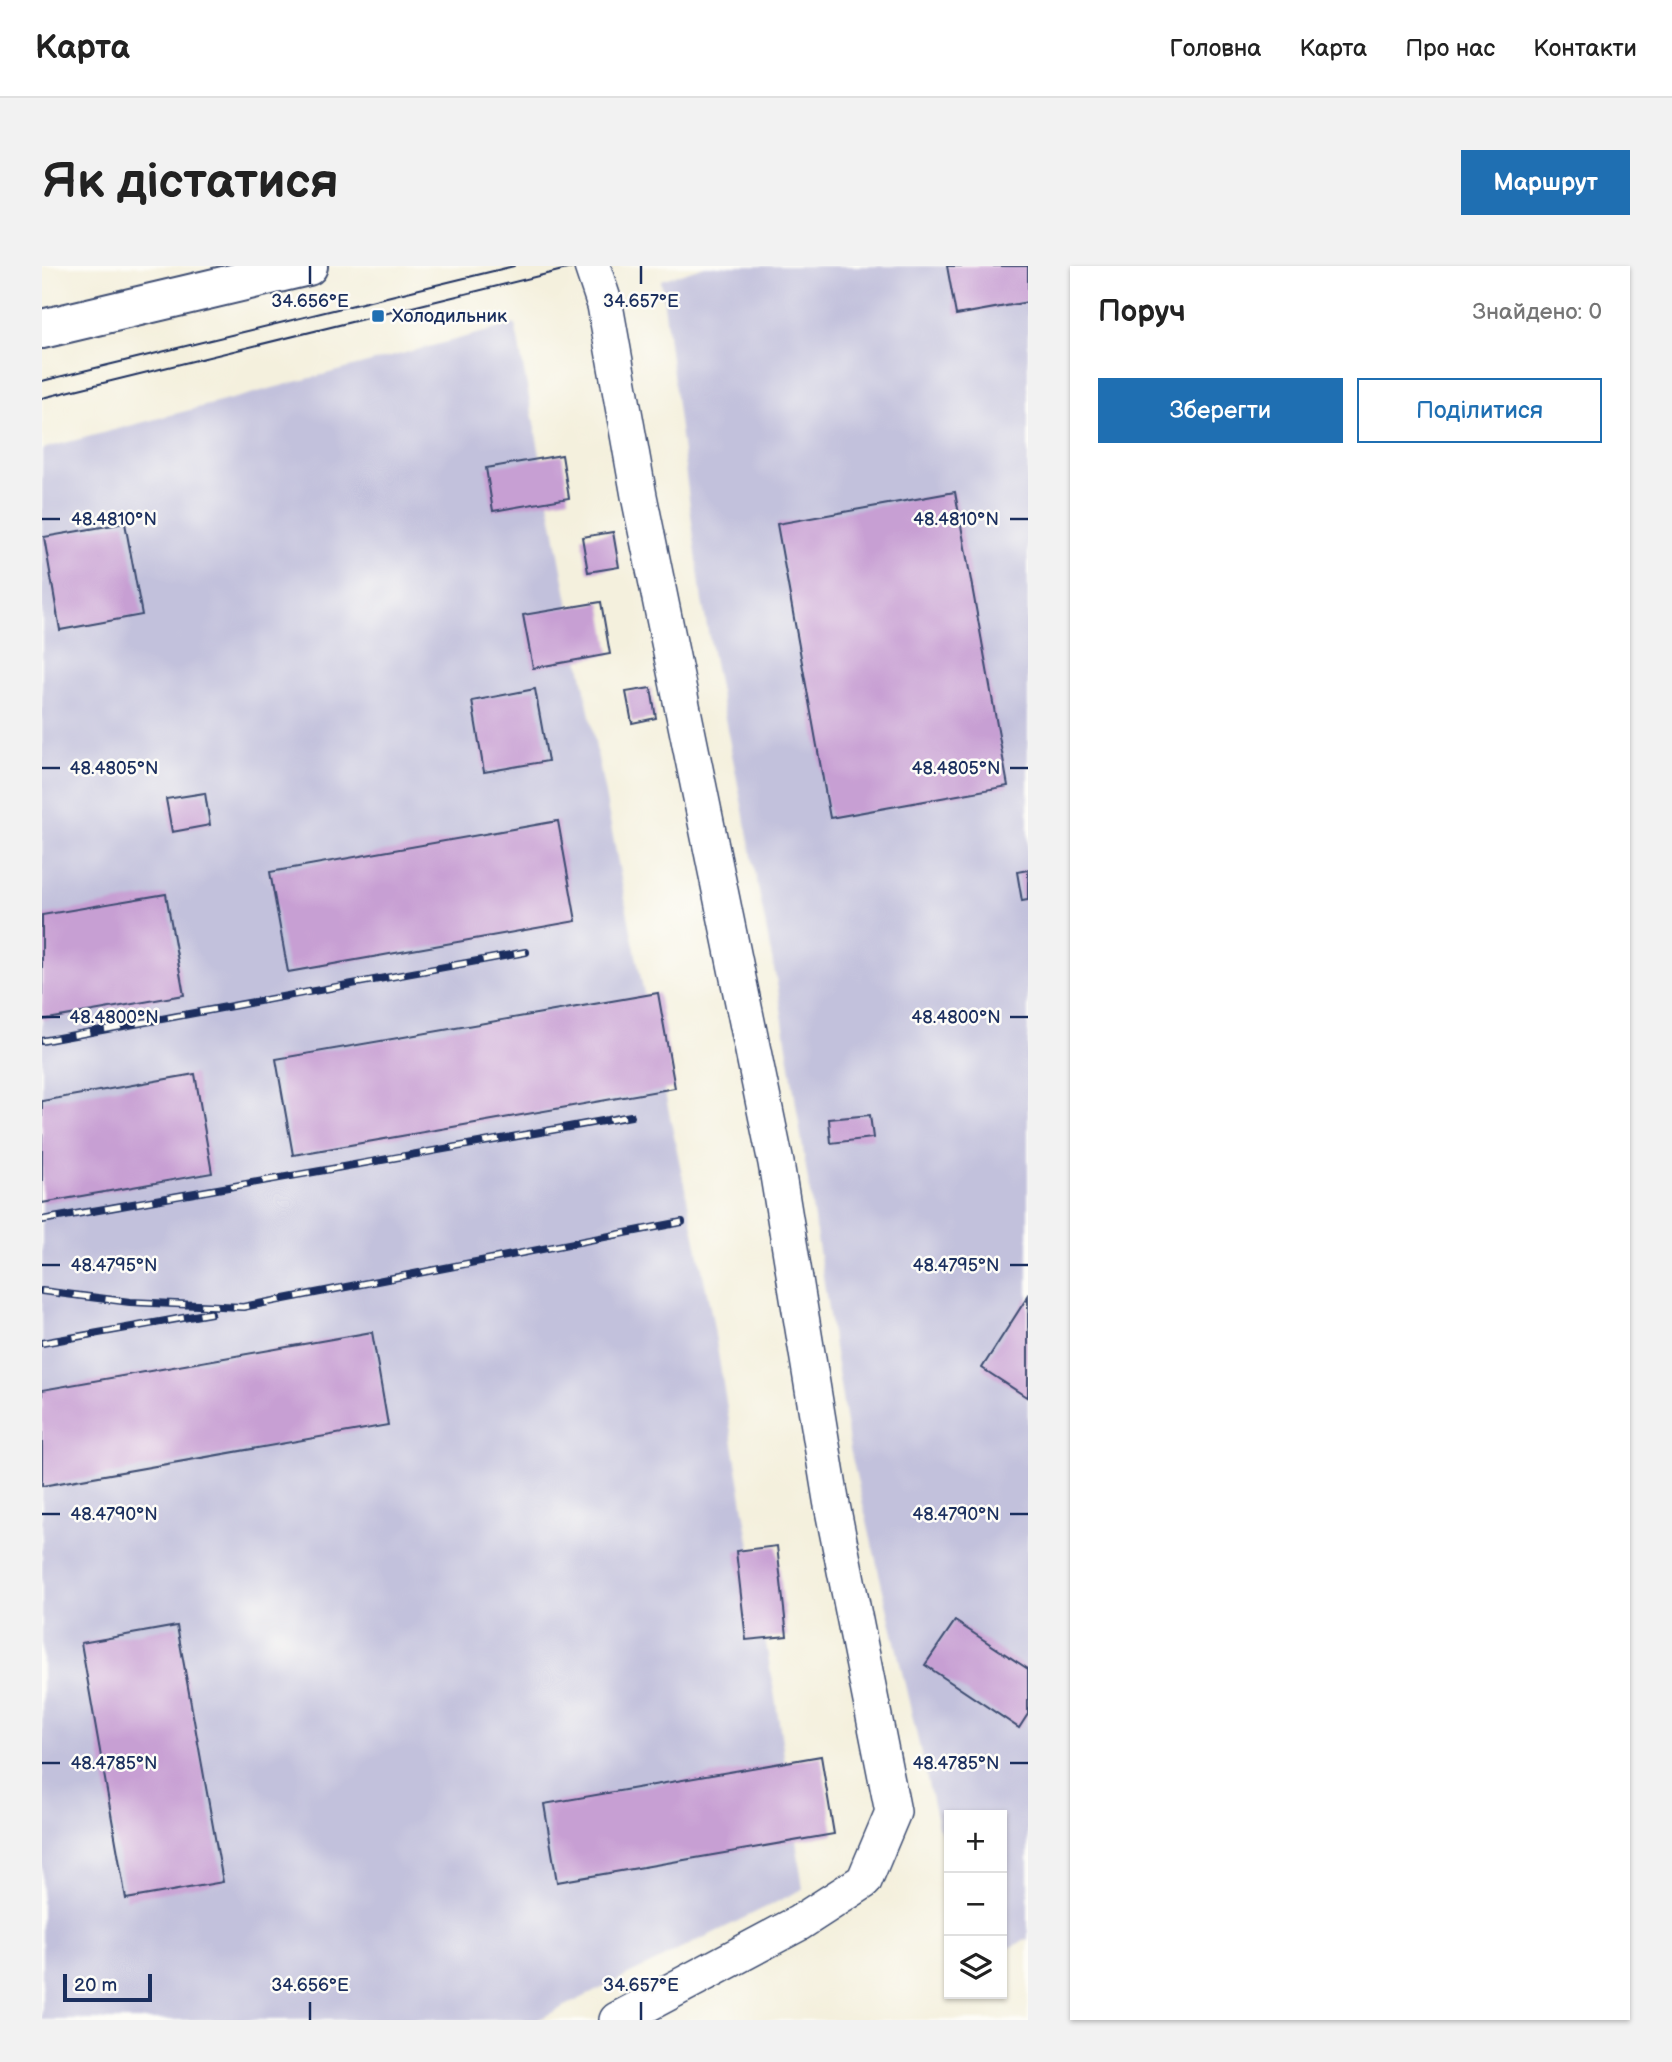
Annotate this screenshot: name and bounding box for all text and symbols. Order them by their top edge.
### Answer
text: Карта [35,28,130,68]
text: Головна [1170,34,1262,63]
text: Карта [1300,34,1367,63]
text: Про нас [1405,34,1495,63]
text: Контакти [1533,34,1637,63]
button: Маршрут [1461,150,1630,215]
text: Як дістатися [42,153,339,212]
text: 34.656°E [271,291,349,312]
text: 34.657°E [603,291,679,312]
text: Поруч [1098,294,1186,330]
text: Знайдено: 0 [1473,298,1602,326]
place label: Холодильник [392,305,507,328]
marker: Холодильник [370,308,386,324]
button: Зберегти [1098,378,1343,443]
button: Поділитися [1357,378,1602,443]
text: 48.4810°N [71,509,157,530]
text: 48.4810°N [913,509,999,530]
text: 48.4805°N [70,758,158,779]
text: 48.4805°N [912,758,1000,779]
text: 48.4800°N [69,1007,159,1028]
text: 48.4800°N [911,1007,1001,1028]
text: 48.4795°N [70,1255,158,1276]
text: 48.4795°N [912,1255,1000,1276]
text: 48.4790°N [70,1504,158,1525]
text: 48.4790°N [912,1504,1000,1525]
text: 48.4785°N [70,1753,158,1774]
text: 48.4785°N [912,1753,1000,1774]
map controls [944,1810,1007,1999]
button: + [944,1810,1007,1873]
button: − [944,1873,1007,1936]
button: layers [944,1936,1007,1999]
scale bar [63,1971,152,2003]
text: 20 m [74,1974,117,1997]
text: 34.656°E [271,1975,349,1996]
text: 34.657°E [603,1975,679,1996]

